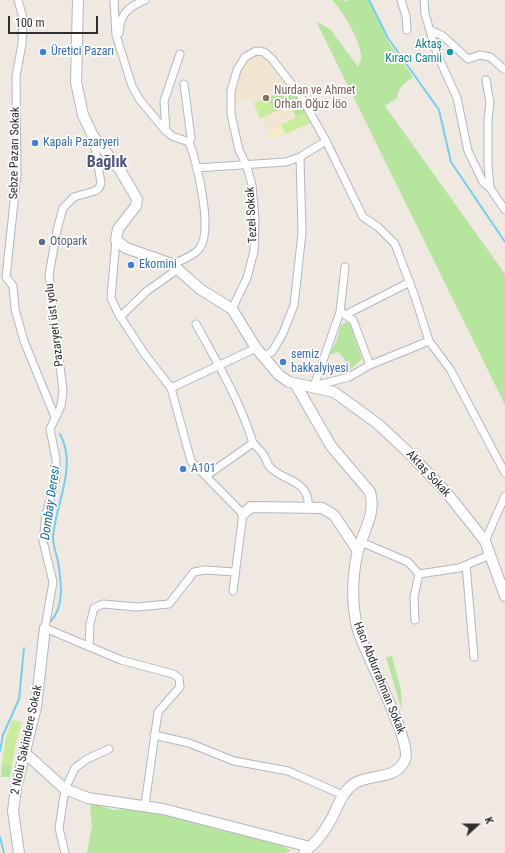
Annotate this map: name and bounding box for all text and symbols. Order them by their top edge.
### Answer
scale bar [10,8,100,34]
text: 100 m [15,16,45,30]
place label: Aktaş Kıracı Camii [385,38,442,66]
place label: Üretici Pazarı [51,45,114,59]
marker: Üretici Pazarı [38,47,48,57]
marker: Aktaş Kıracı Camii [445,47,455,57]
place label: Nurdan ve Ahmet Orhan Oğuz İöo [274,84,355,112]
marker: Nurdan ve Ahmet Orhan Oğuz İöo [261,93,271,103]
street label: Sebze Pazarı Sokak [7,107,23,199]
place label: Kapalı Pazaryeri [43,136,119,150]
marker: Kapalı Pazaryeri [30,138,40,148]
district label: Bağlık [87,153,127,173]
street label: Tezel Sokak [243,186,261,244]
place label: Otopark [50,235,87,249]
marker: Otopark [37,237,47,247]
place label: Ekomini [139,258,177,272]
marker: Ekomini [126,260,136,270]
street label: Pazaryeri üst yolu [43,282,67,368]
place label: semiz bakkalyiyesi [291,348,349,376]
marker: semiz bakkalyiyesi [278,357,288,367]
street label: Aktaş Sokak [403,448,453,500]
place label: A101 [191,462,216,476]
marker: A101 [178,464,188,474]
water label: Dombay Deresi [38,465,64,541]
street label: Hacı Abdurrahman Sokak [350,620,408,736]
street label: 2 Nolu Sakindere Sokak [8,684,46,796]
north arrow [457,805,497,845]
text: K [482,815,496,826]

